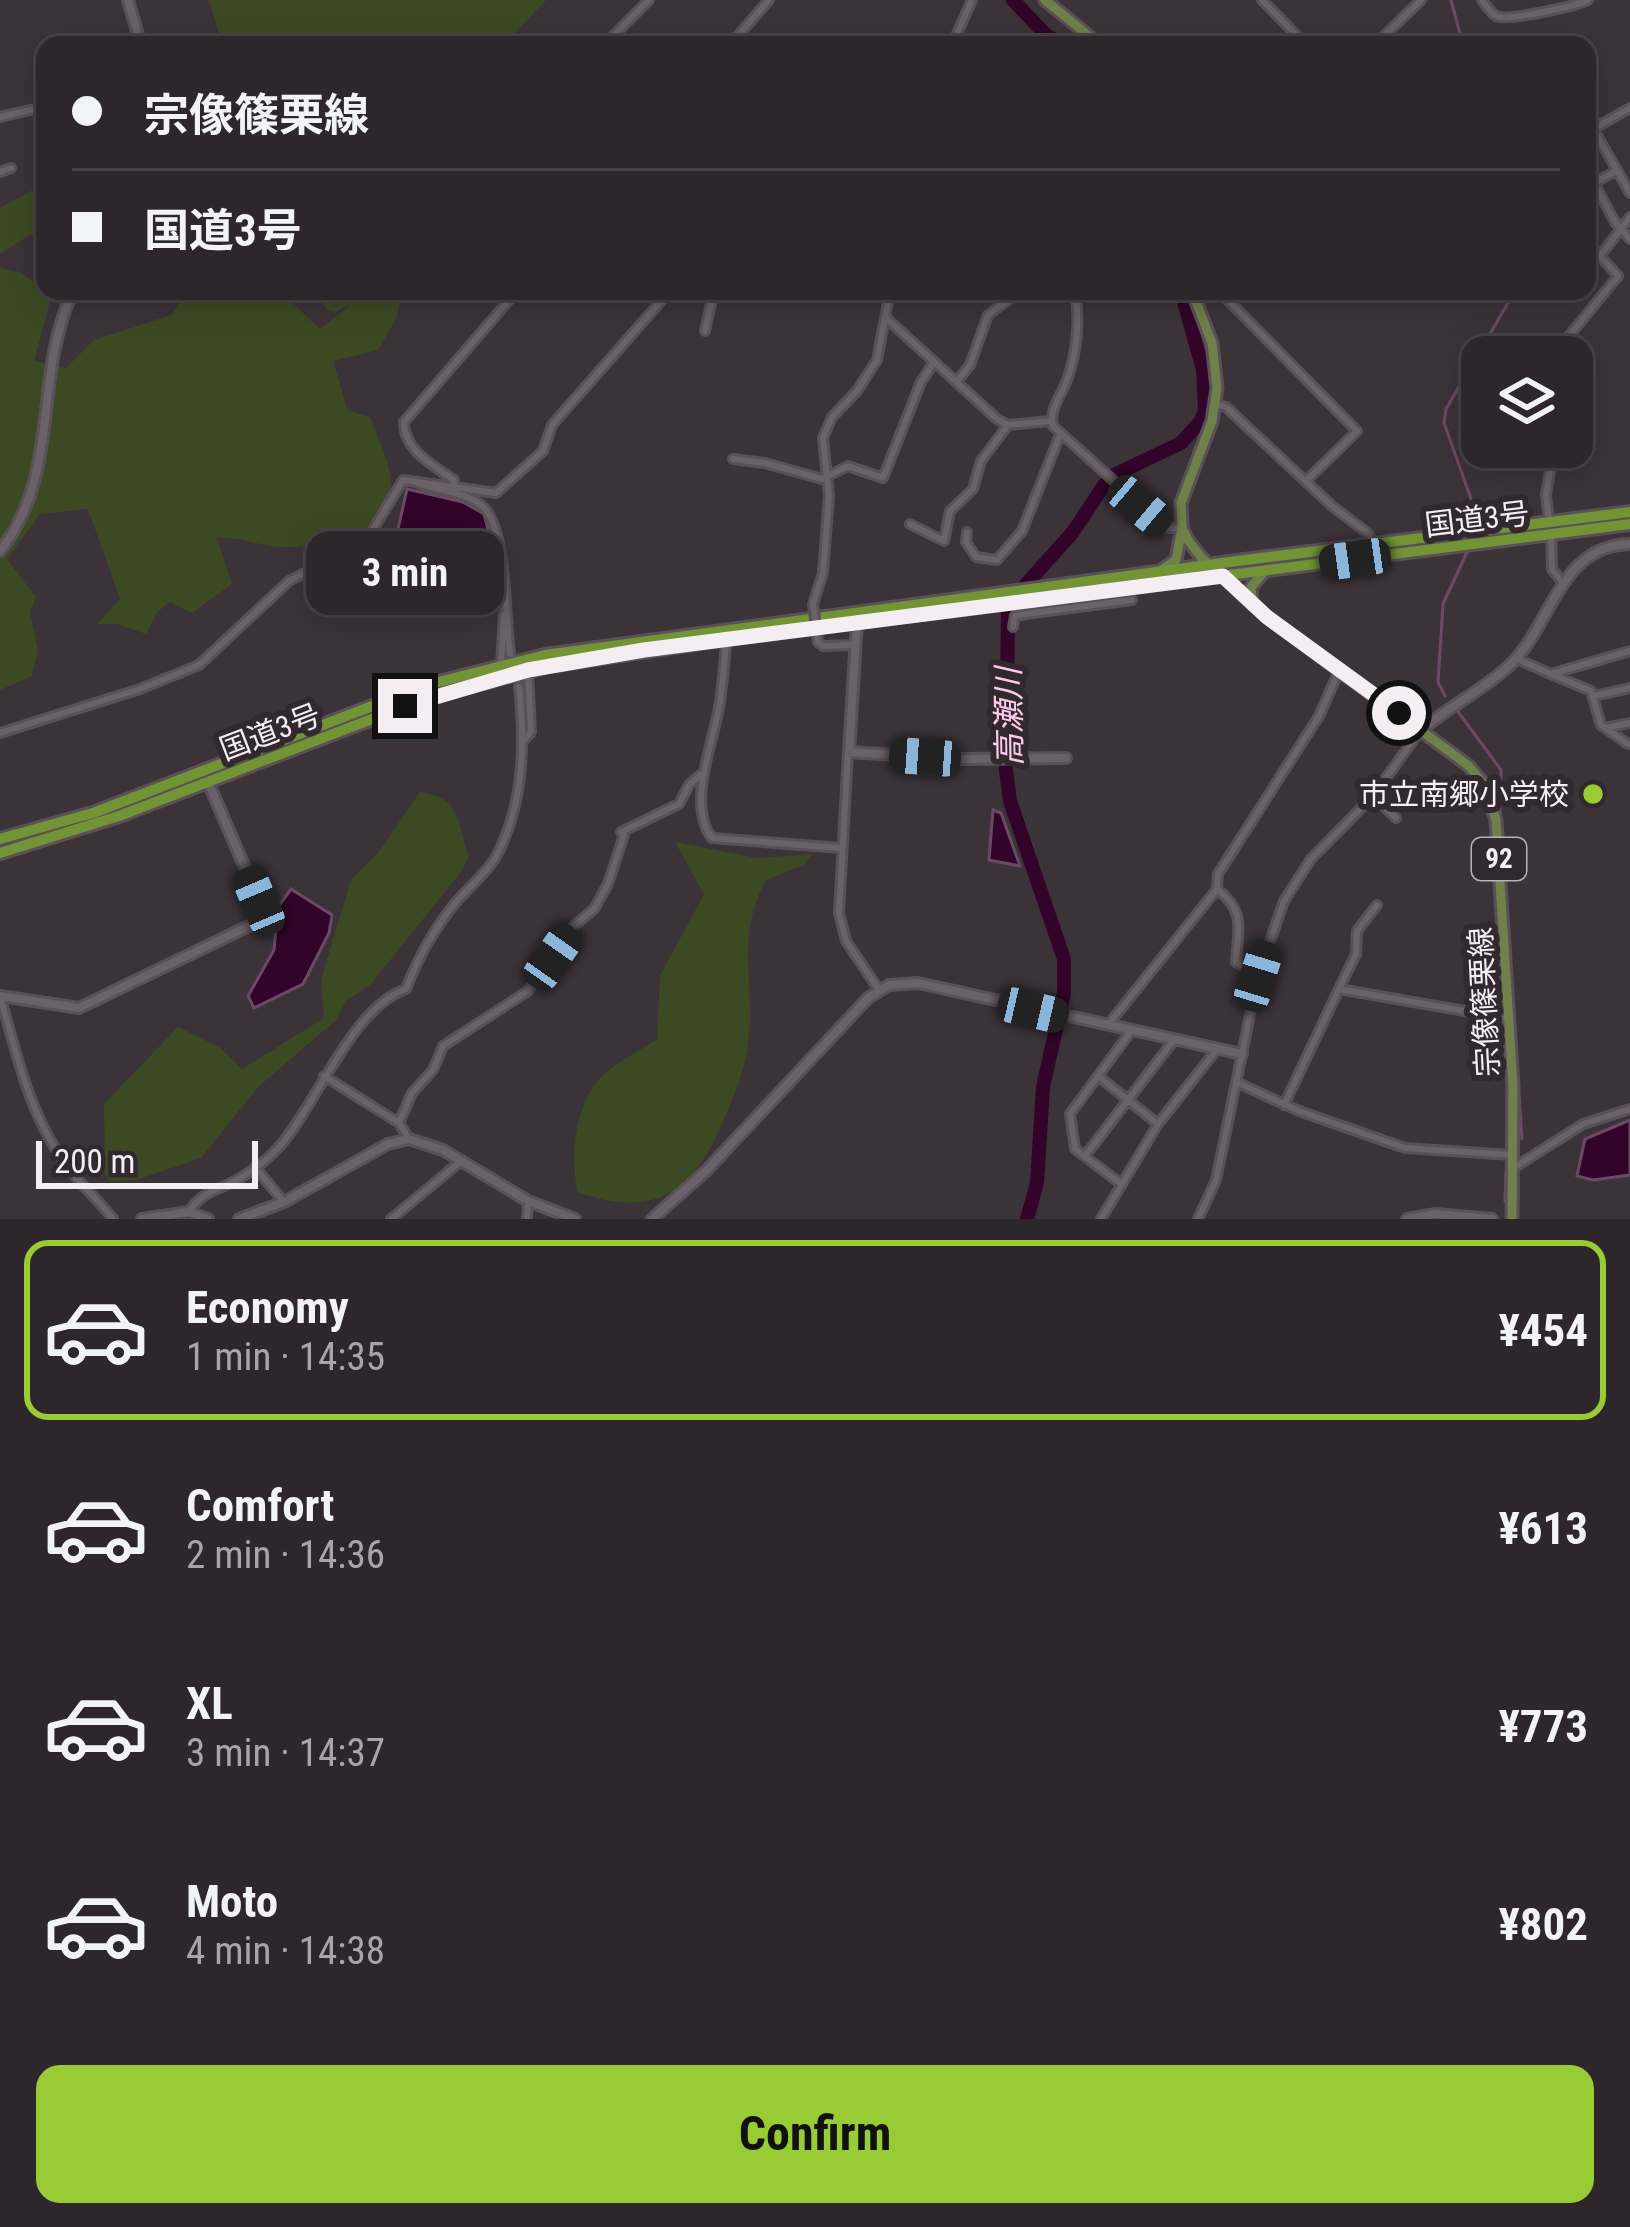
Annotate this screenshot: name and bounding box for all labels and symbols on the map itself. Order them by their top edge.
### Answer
car [1101,469,1179,543]
street label: 国道3号 [1423,495,1531,543]
callout: 3 min [306,532,504,616]
car [1317,536,1393,582]
water label: 高瀬川 [989,664,1029,767]
route end [378,679,432,733]
route start [1372,686,1426,740]
street label: 国道3号 [215,697,325,767]
car [888,737,962,777]
place label: 市立南郷小学校 [1359,777,1569,812]
marker: 市立南郷小学校 [1580,781,1606,807]
road number: 92 [1472,838,1526,880]
car [228,861,290,941]
car [518,917,588,997]
street label: 宗像篠栗線 [1463,926,1505,1078]
car [1230,936,1286,1016]
car [994,984,1072,1036]
scale bar [36,1135,258,1188]

